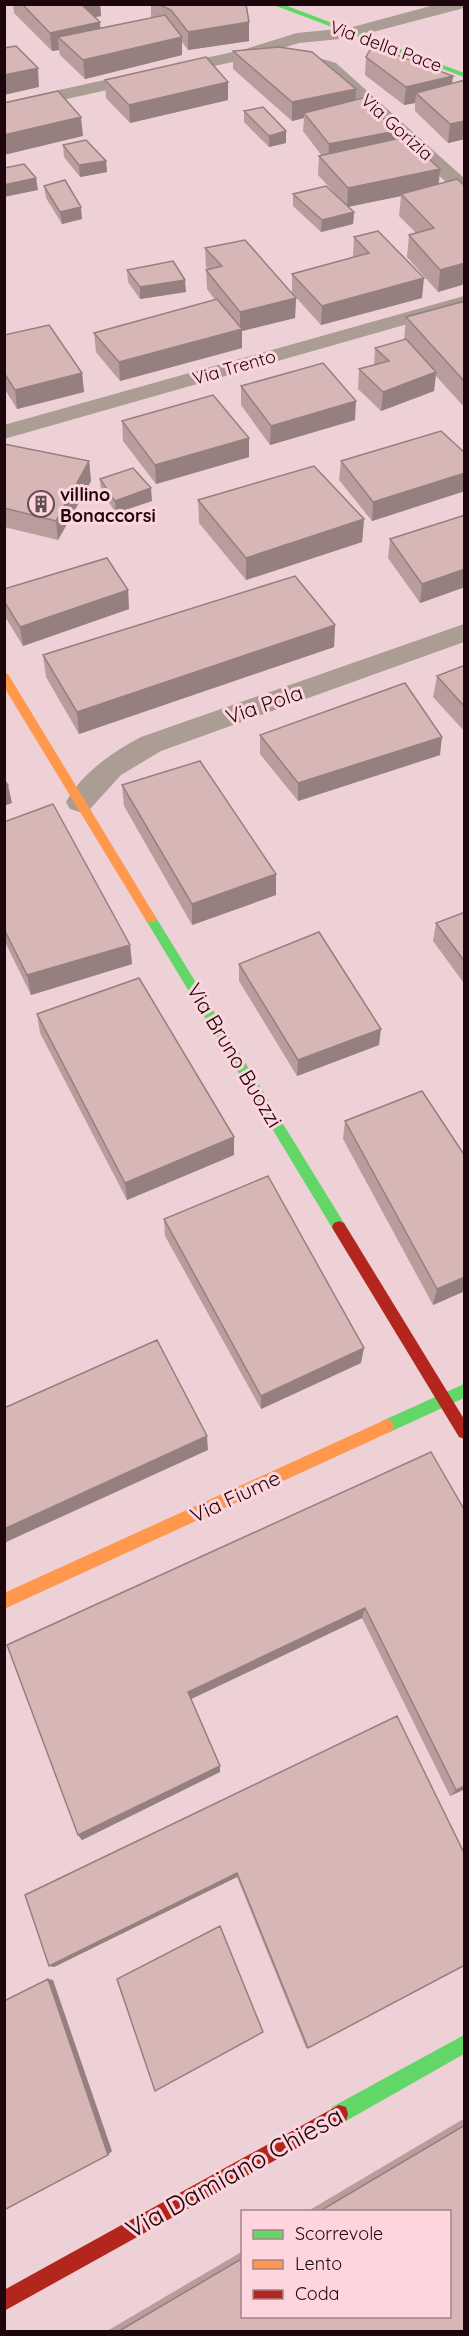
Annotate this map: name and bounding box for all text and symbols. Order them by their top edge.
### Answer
street label: Via della Pace [327,15,445,77]
street label: Via Gorizia [356,89,438,165]
street label: Via Trento [190,344,278,390]
place label: villino Bonaccorsi [60,483,156,527]
building icon: villino Bonaccorsi [26,489,56,519]
street label: Via Pola [222,679,306,729]
street label: Via Bruno Buozzi [182,978,288,1132]
street label: Via Fiume [186,1464,284,1528]
street label: Via Damiano Chiesa [120,2099,348,2245]
legend [241,2210,451,2318]
text: Scorrevole [295,2222,383,2245]
text: Lento [295,2252,342,2275]
text: Coda [295,2282,339,2305]

